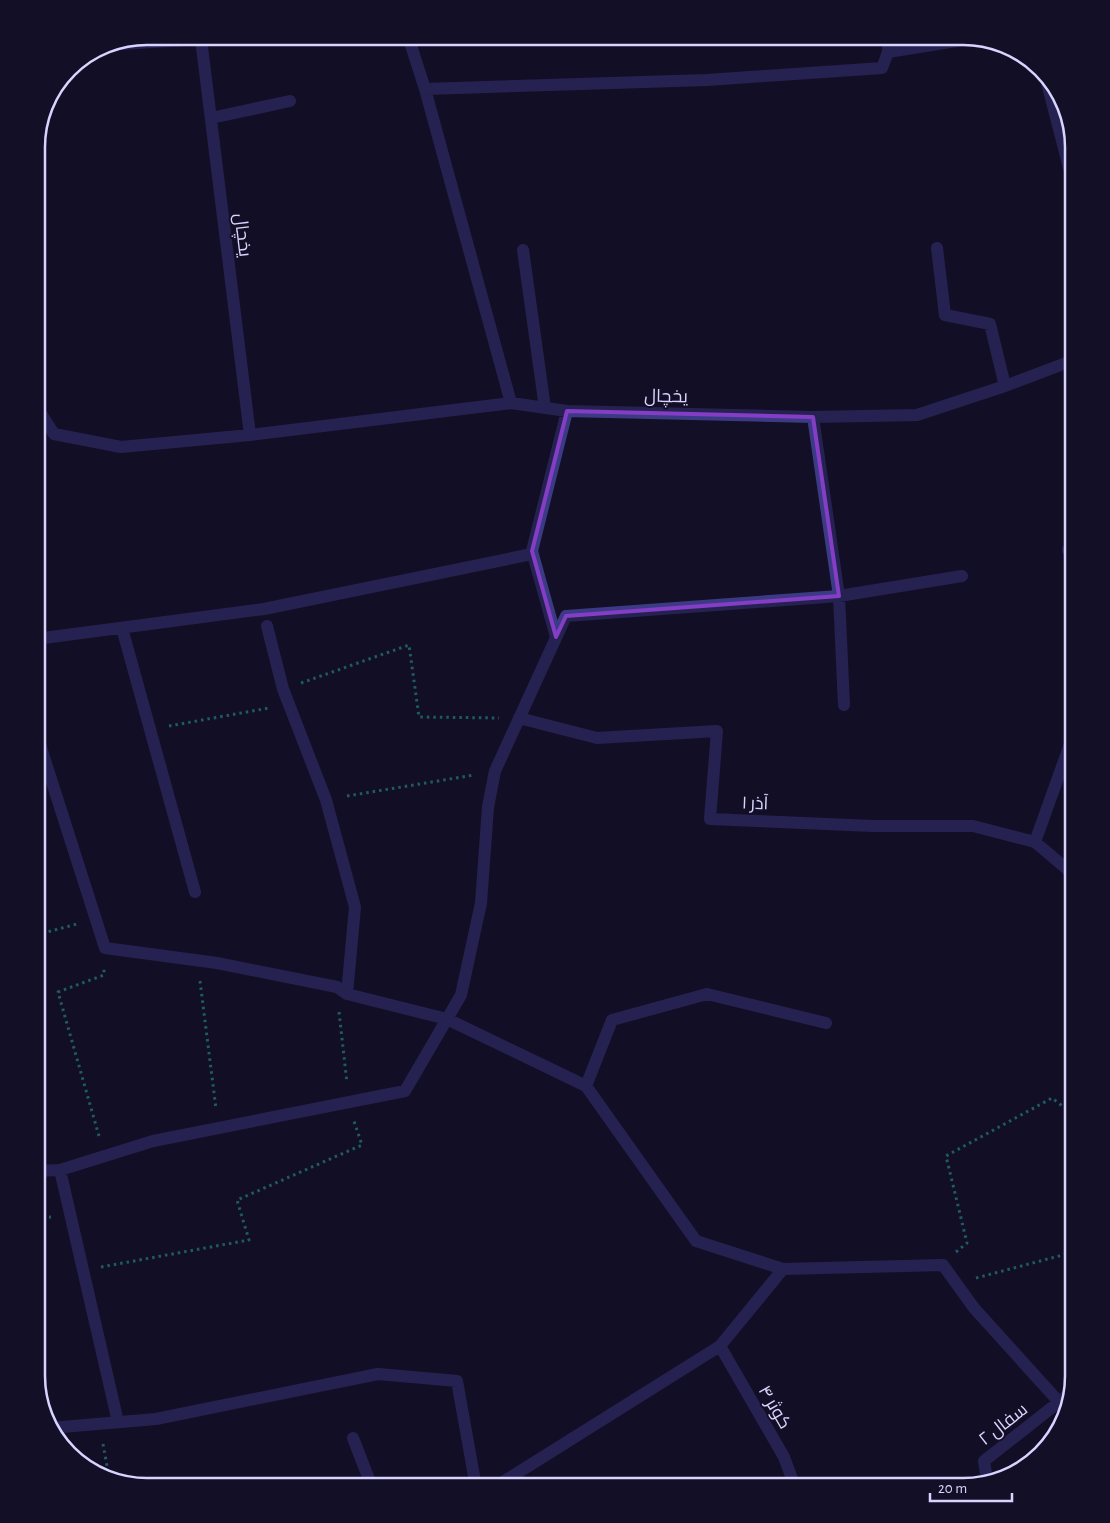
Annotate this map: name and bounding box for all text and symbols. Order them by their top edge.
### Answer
street label: یخچال [228,212,254,258]
street label: یخچال [644,388,688,408]
street label: آذر ۱ [741,793,769,814]
street label: کوثر ۴ [754,1382,794,1433]
street label: سفال ۲ [976,1400,1032,1450]
scale bar [930,1470,1012,1502]
text: 20 m [938,1481,967,1496]

